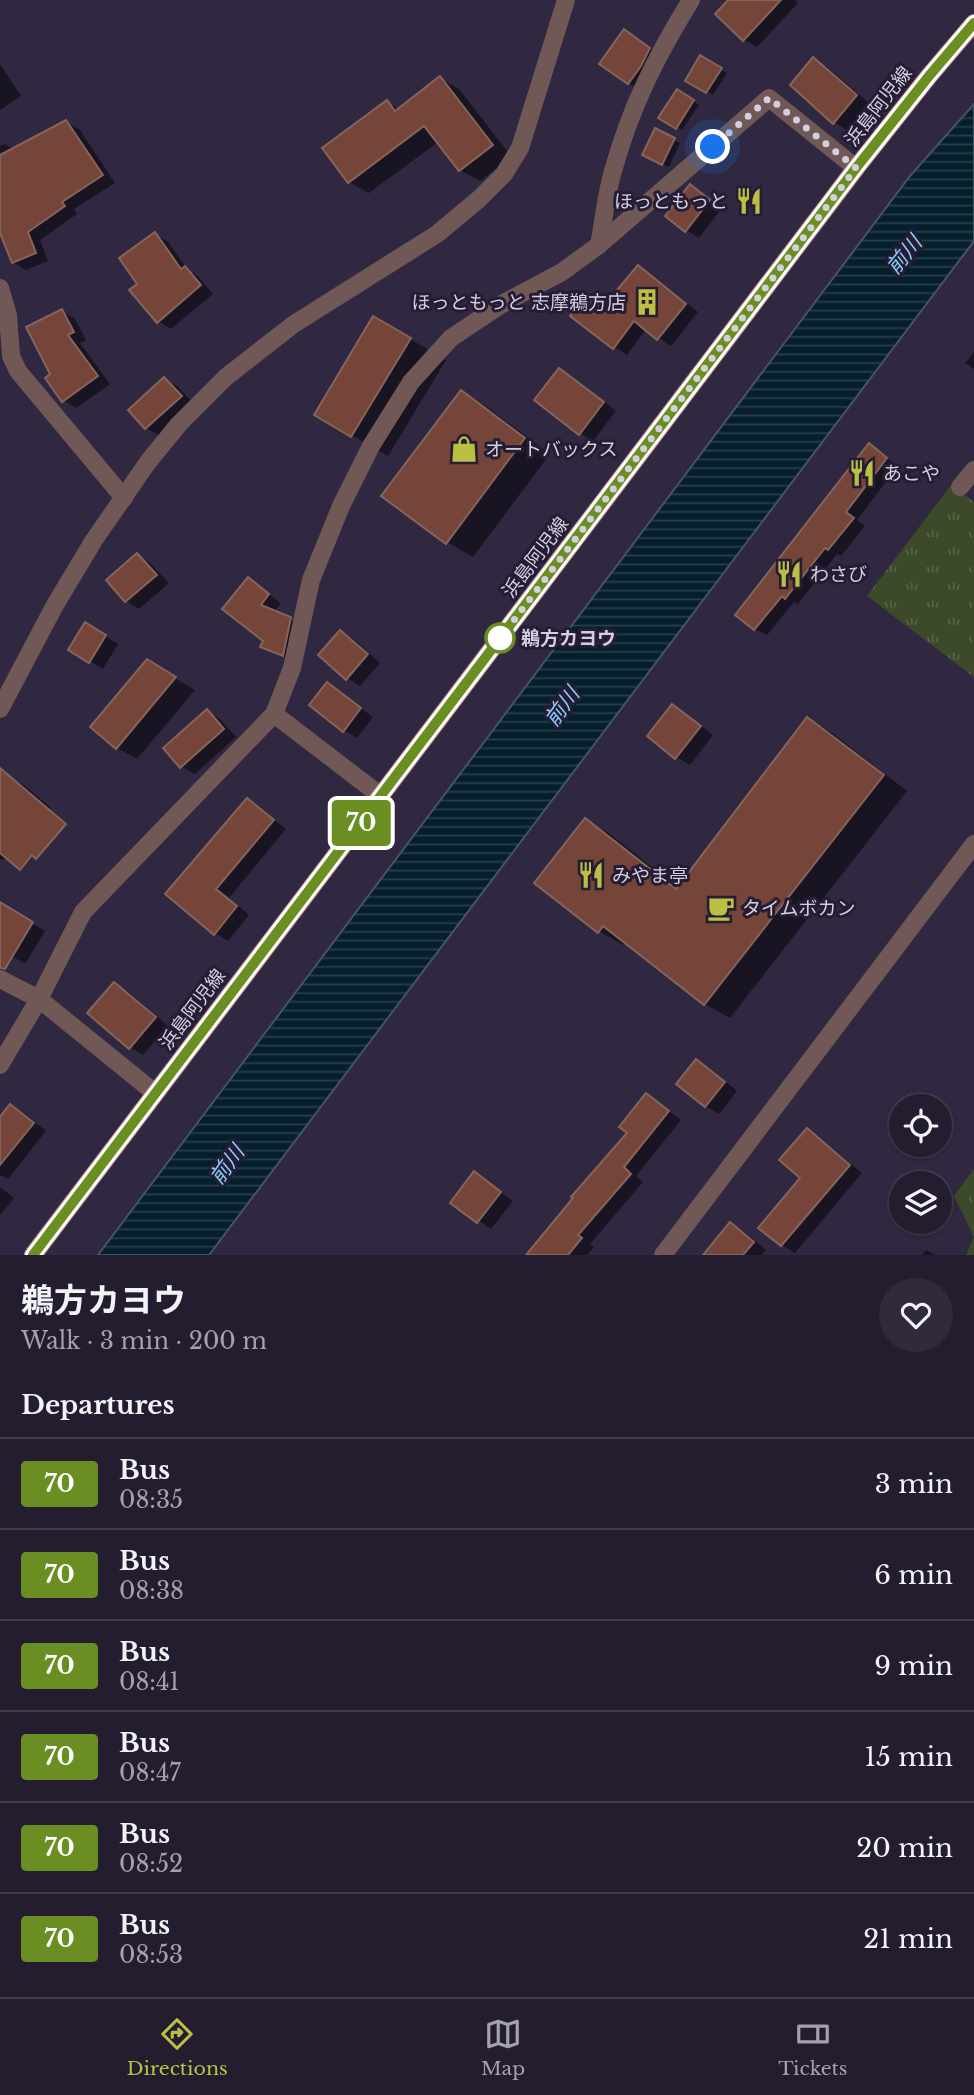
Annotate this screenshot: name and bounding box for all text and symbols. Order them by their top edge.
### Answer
street label: 浜島阿児線 [840,62,917,151]
your location [695,129,730,164]
restaurant icon: ほっともっと [734,186,764,216]
place label: ほっともっと [614,190,728,213]
water label: 前川 [881,229,929,280]
building icon: ほっともっと 志摩鵜方店 [632,287,662,317]
place label: ほっともっと 志摩鵜方店 [412,291,626,314]
shop icon: オートバックス [449,434,479,464]
place label: オートバックス [485,438,617,461]
restaurant icon: あこや [847,458,877,488]
place label: あこや [883,462,940,485]
street label: 浜島阿児線 [498,512,573,602]
restaurant icon: わさび [774,559,804,589]
place label: わさび [810,563,867,586]
marker: 鵜方カヨウ [485,623,515,653]
place label: 鵜方カヨウ [521,627,616,650]
water label: 前川 [539,681,586,732]
line badge: 70 [330,800,392,846]
text: 70 [346,808,376,837]
restaurant icon: みやま亭 [576,860,606,890]
place label: みやま亭 [612,864,688,887]
cafe icon: タイムボカン [706,893,736,923]
place label: タイムボカン [742,897,856,920]
street label: 浜島阿児線 [155,964,230,1054]
map controls [889,1094,952,1234]
button: locate [889,1094,952,1157]
water label: 前川 [204,1139,251,1190]
button: layers [889,1171,952,1234]
button: heart [879,1278,953,1352]
text: 鵜方カヨウ [21,1280,186,1321]
text: Walk · 3 min · 200 m [21,1327,267,1355]
text: Departures [21,1389,175,1421]
text: Bus [119,1454,170,1486]
text: 3 min [875,1468,953,1500]
text: 70 [44,1469,75,1498]
text: 08:35 [119,1486,183,1514]
text: Bus [119,1545,170,1577]
text: 6 min [874,1559,953,1591]
text: 70 [44,1560,75,1589]
text: 08:38 [119,1577,184,1605]
text: Bus [119,1636,170,1668]
text: 9 min [874,1650,953,1682]
text: 70 [44,1651,75,1680]
text: 08:41 [119,1668,180,1696]
text: Bus [119,1727,170,1759]
text: 15 min [864,1741,953,1773]
text: 70 [44,1742,75,1771]
text: 08:47 [119,1759,181,1787]
text: Bus [119,1818,170,1850]
text: 20 min [856,1832,953,1864]
text: 70 [44,1833,75,1862]
text: 08:52 [119,1850,183,1878]
text: Bus [119,1909,170,1941]
text: 21 min [863,1923,953,1955]
text: 70 [44,1924,75,1953]
text: 08:53 [119,1941,183,1969]
tab: Directions [127,2015,228,2080]
tab: Map [481,2015,525,2080]
tab: Tickets [778,2015,847,2080]

